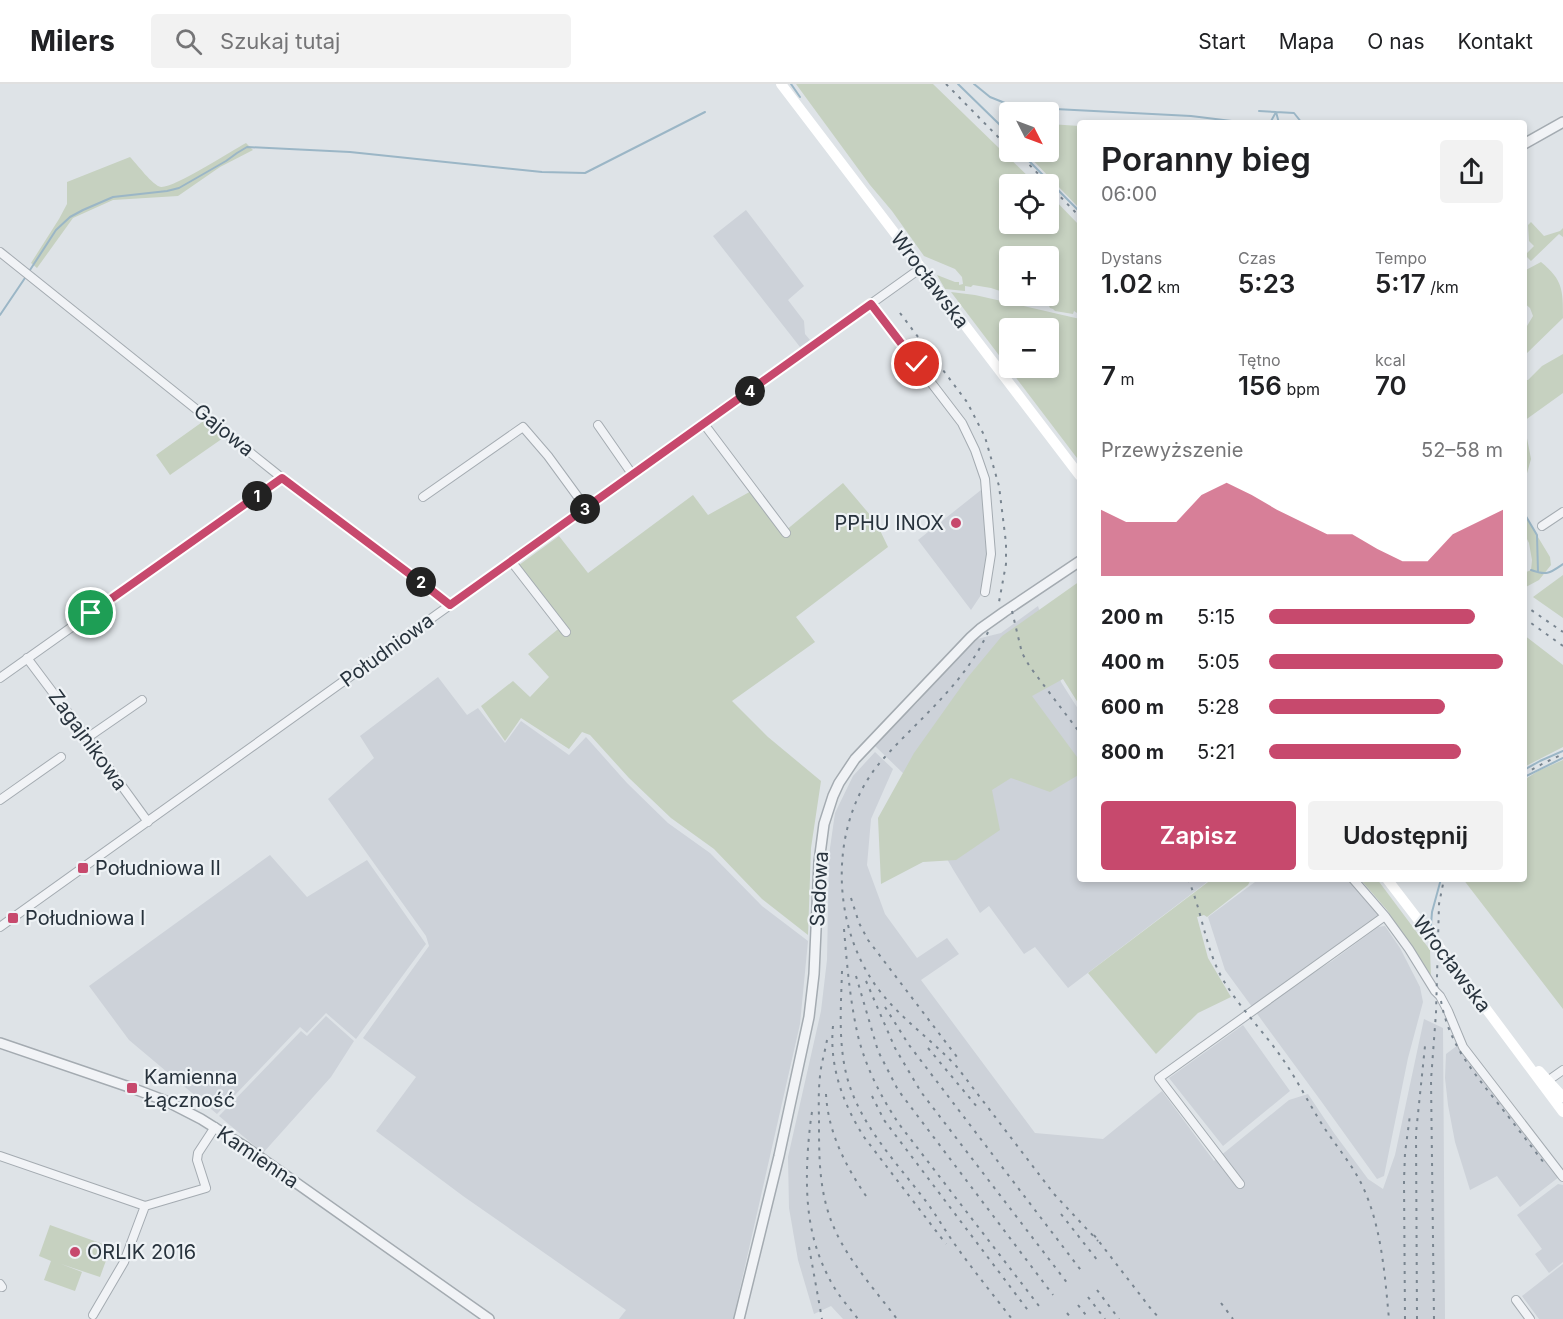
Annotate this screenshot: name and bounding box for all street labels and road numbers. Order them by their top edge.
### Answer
street label: Wrocławska [886,227,974,333]
street label: Gajowa [189,399,259,461]
street label: Południowa [336,608,438,692]
street label: Zagajnikowa [43,685,133,795]
street label: Sadowa [805,851,833,927]
street label: Wrocławska [1408,911,1496,1017]
street label: Kamienna [213,1121,303,1193]

